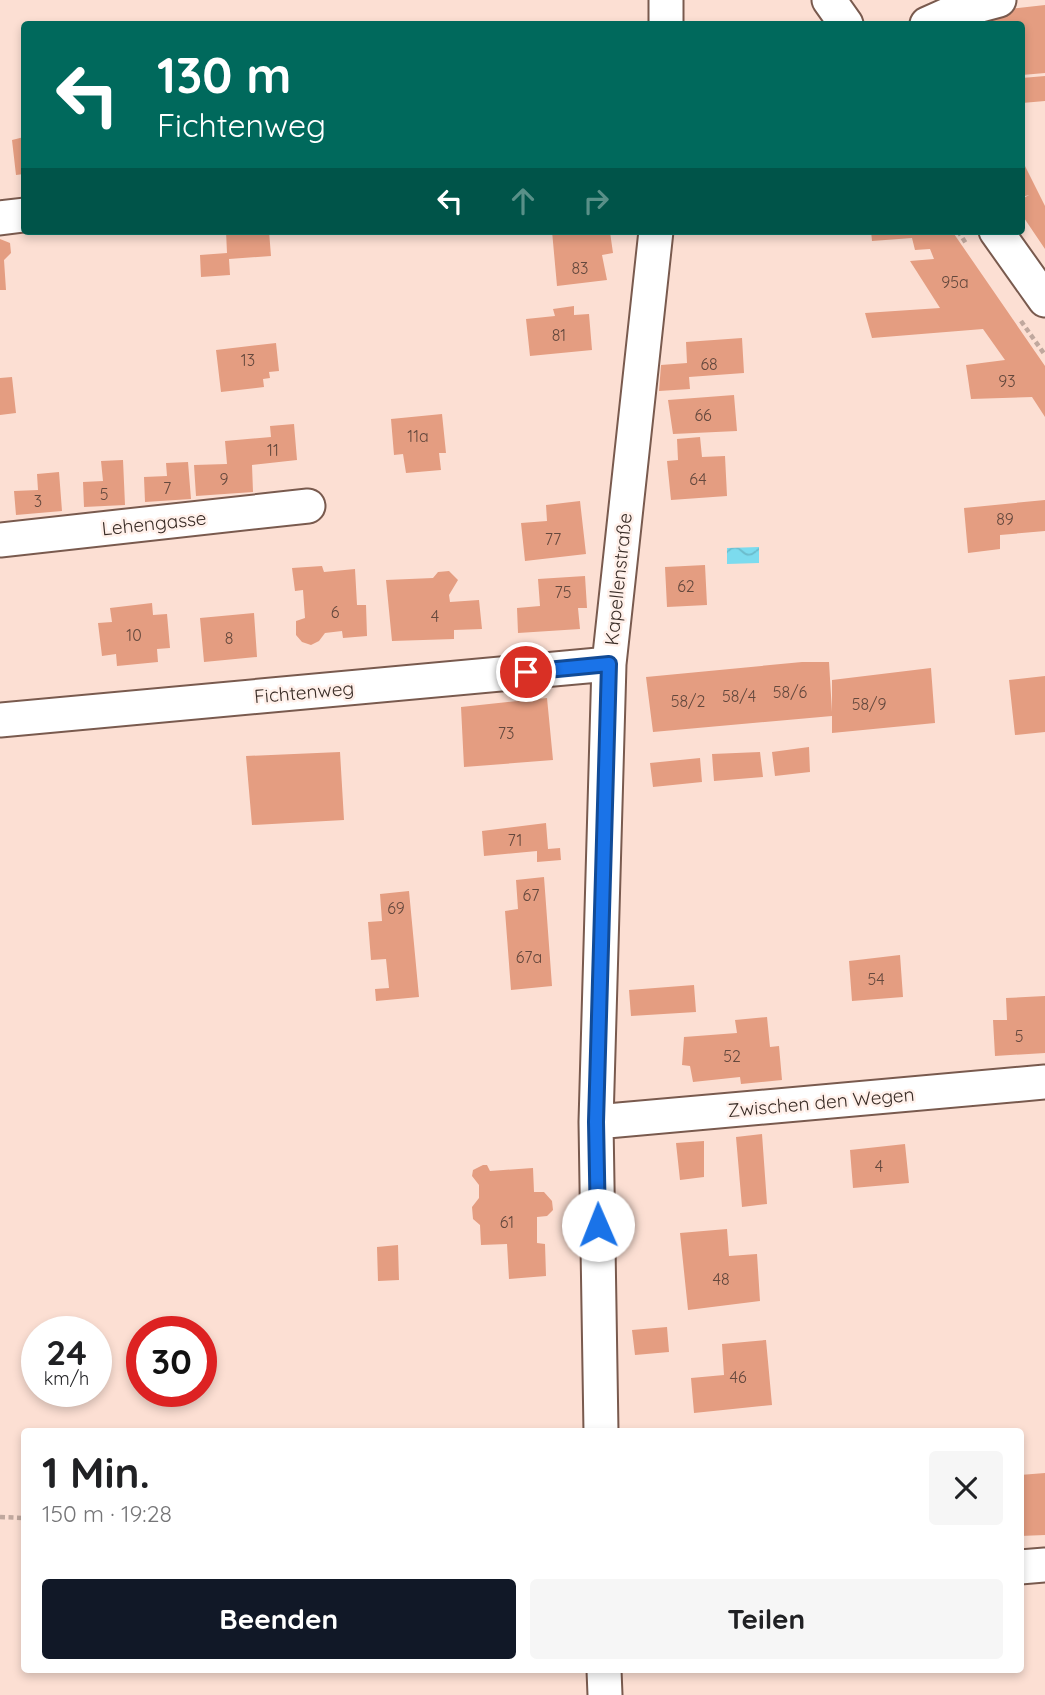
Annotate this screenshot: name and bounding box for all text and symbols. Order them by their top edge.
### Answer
text: 130 m [157,44,291,105]
icon: left [42,49,133,140]
text: Fichtenweg [157,105,326,145]
icon: left [431,182,469,220]
icon: ahead [504,182,542,220]
icon: right [577,182,615,220]
house number: 83 [571,258,589,278]
house number: 95a [941,272,969,292]
house number: 81 [552,325,566,345]
house number: 13 [241,350,255,370]
house number: 68 [700,354,718,374]
house number: 93 [998,371,1016,391]
house number: 66 [694,405,712,425]
house number: 11a [407,426,429,446]
house number: 11 [267,440,279,460]
house number: 9 [220,469,229,489]
house number: 64 [689,469,707,489]
house number: 7 [163,478,171,498]
house number: 5 [100,484,108,504]
house number: 3 [34,491,42,511]
street label: Lehengasse [100,506,208,540]
house number: 89 [996,509,1014,529]
street label: Kapellenstraße [599,512,637,646]
house number: 77 [545,529,561,549]
house number: 62 [677,576,695,596]
house number: 75 [555,582,571,602]
house number: 6 [331,602,340,622]
house number: 4 [431,606,439,626]
house number: 10 [126,625,142,645]
house number: 8 [225,628,233,648]
pin [496,642,556,702]
icon: arrive [507,653,545,691]
street label: Fichtenweg [253,676,355,708]
house number: 58/6 [773,682,808,702]
house number: 58/4 [722,686,756,706]
house number: 58/2 [671,691,705,711]
house number: 58/9 [852,694,886,714]
house number: 73 [498,723,514,743]
house number: 71 [508,830,522,850]
house number: 67 [523,885,539,905]
house number: 69 [387,898,405,918]
house number: 67a [516,947,542,967]
house number: 54 [867,969,885,989]
house number: 5 [1015,1026,1023,1046]
house number: 52 [723,1046,741,1066]
street label: Zwischen den Wegen [727,1082,915,1122]
house number: 4 [875,1156,883,1176]
position arrow [561,1188,635,1262]
house number: 61 [500,1212,514,1232]
house number: 48 [712,1269,730,1289]
speed limit sign: 30 [126,1316,217,1407]
text: 24 [46,1330,87,1374]
text: km/h [44,1367,89,1390]
house number: 46 [729,1367,747,1387]
text: 1 Min. [42,1446,150,1499]
button: close [929,1451,1003,1525]
text: 150 m · 19:28 [42,1499,172,1528]
button: Beenden [42,1579,516,1659]
button: Teilen [530,1579,1003,1659]

